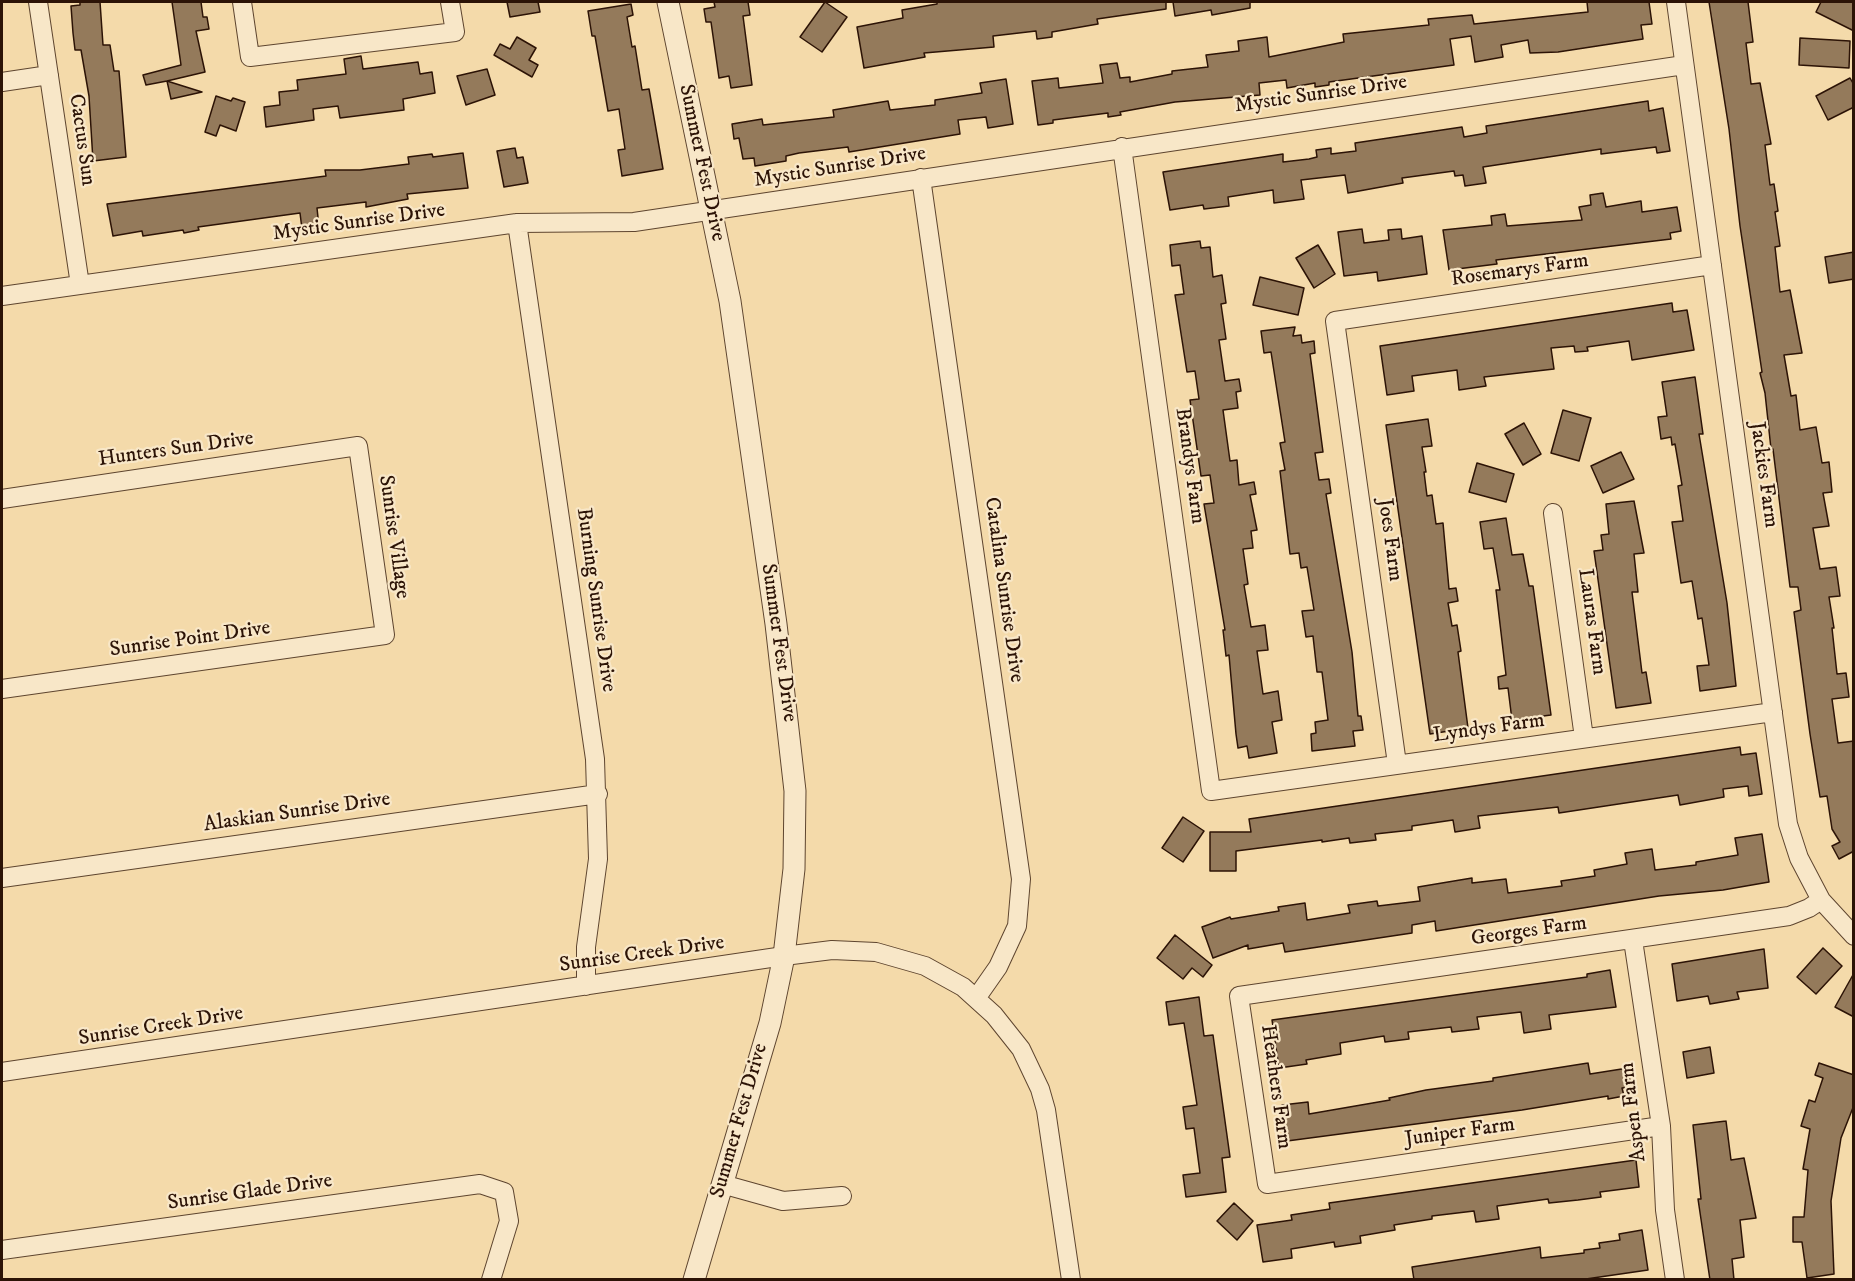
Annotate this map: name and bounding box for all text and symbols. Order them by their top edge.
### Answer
street label: Mystic Sunrise Drive [1233,70,1409,120]
street label: Summer Fest Drive [672,82,730,244]
street label: Cactus Sun [62,92,100,188]
street label: Mystic Sunrise Drive [752,142,928,194]
street label: Mystic Sunrise Drive [271,198,447,248]
street label: Rosemarys Farm [1450,249,1590,293]
street label: Brandys Farm [1168,406,1210,526]
street label: Jackies Farm [1743,420,1783,530]
street label: Hunters Sun Drive [97,427,255,473]
street label: Sunrise Village [372,474,414,600]
street label: Catalina Sunrise Drive [978,496,1028,684]
street label: Joes Farm [1371,497,1407,583]
street label: Burning Sunrise Drive [570,506,620,694]
street label: Summer Fest Drive [754,562,802,724]
street label: Lauras Farm [1571,567,1611,677]
street label: Sunrise Point Drive [108,616,272,664]
street label: Lyndys Farm [1432,709,1546,749]
street label: Alaskian Sunrise Drive [202,787,392,839]
street label: Georges Farm [1470,911,1588,953]
street label: Sunrise Creek Drive [558,931,726,979]
street label: Sunrise Creek Drive [77,1002,245,1052]
street label: Heathers Farm [1254,1023,1296,1151]
street label: Summer Fest Drive [706,1041,774,1201]
street label: Aspen Farm [1615,1061,1653,1163]
street label: Juniper Farm [1403,1113,1517,1153]
street label: Sunrise Glade Drive [166,1169,334,1217]

